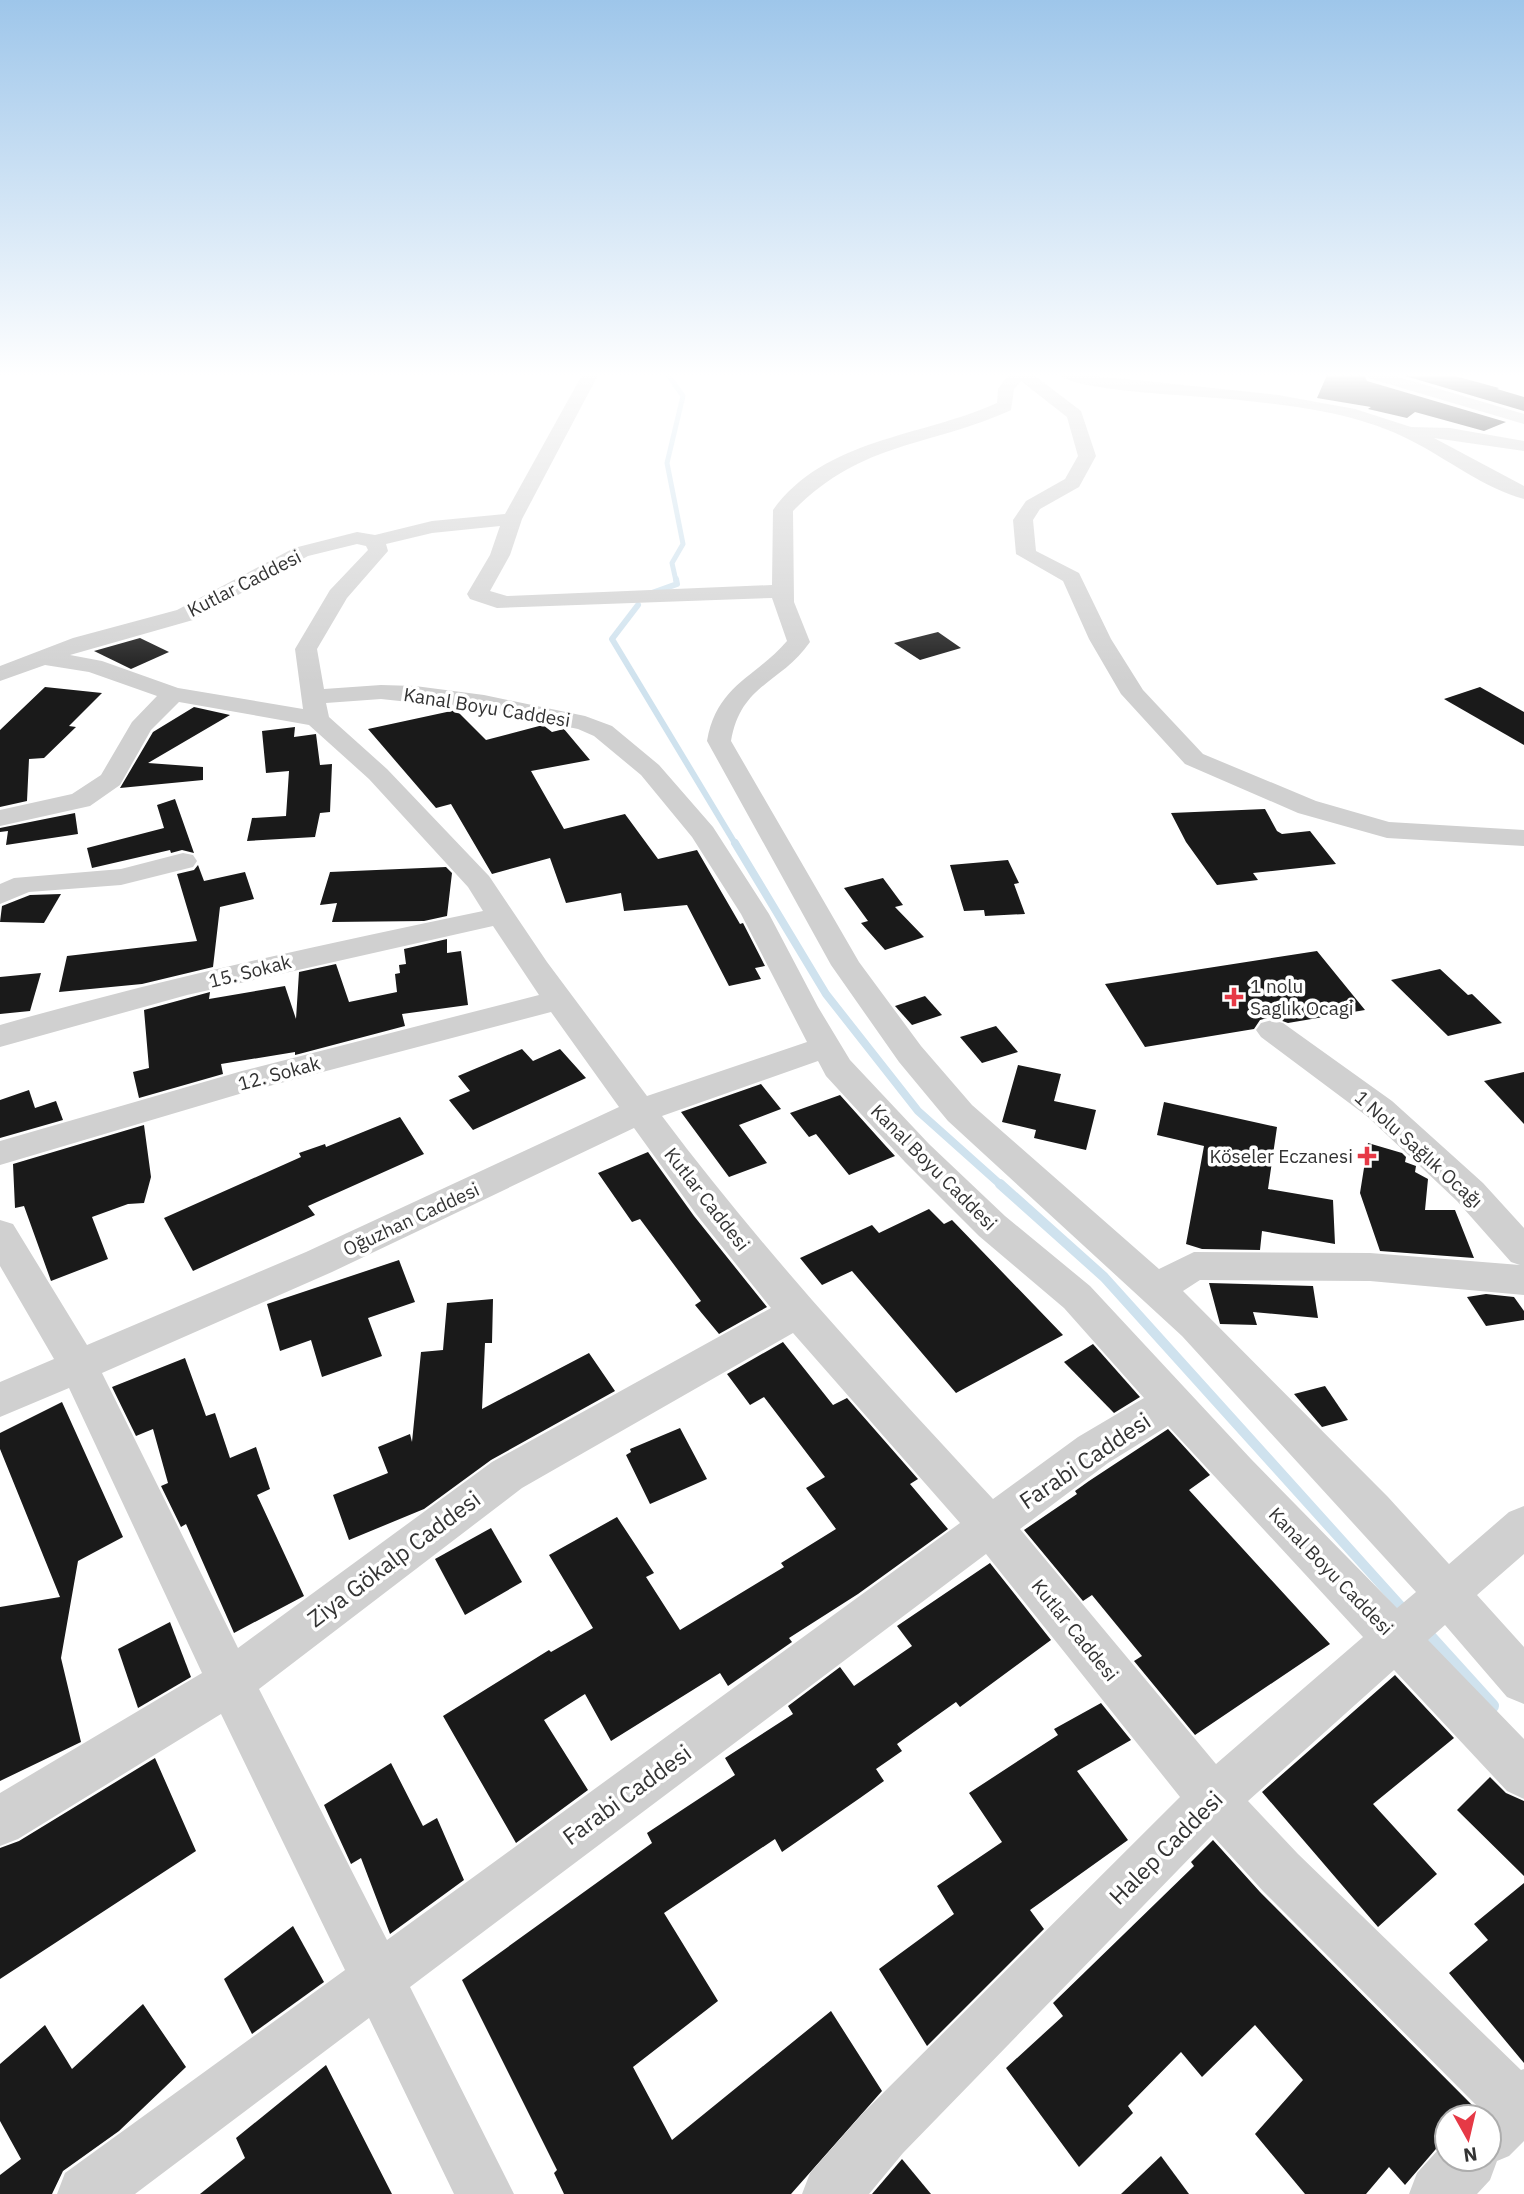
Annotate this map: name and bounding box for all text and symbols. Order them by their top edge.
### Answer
street label: Kutlar Caddesi [183,544,305,622]
street label: Kanal Boyu Caddesi [402,682,572,732]
street label: 15. Sokak [206,949,294,993]
place label: 1 nolu Saglık Ocagi [1250,974,1354,1020]
marker: 1 nolu Saglık Ocagi [1224,987,1244,1007]
street label: 12. Sokak [235,1051,323,1095]
street label: 1 Nolu Sağlık Ocağı [1350,1085,1488,1213]
street label: Kanal Boyu Caddesi [866,1099,1002,1235]
street label: Kutlar Caddesi [659,1143,755,1255]
place label: Köseler Eczanesi [1209,1144,1353,1168]
marker: Köseler Eczanesi [1359,1148,1375,1164]
street label: Oğuzhan Caddesi [339,1177,483,1261]
street label: Farabi Caddesi [1013,1405,1156,1515]
street label: Ziya Gökalp Caddesi [301,1483,486,1633]
street label: Kanal Boyu Caddesi [1264,1502,1398,1640]
street label: Kutlar Caddesi [1026,1574,1124,1686]
street label: Farabi Caddesi [556,1737,697,1851]
street label: Halep Caddesi [1102,1784,1229,1911]
north arrow [1433,2103,1503,2173]
text: N [1462,2142,1479,2168]

